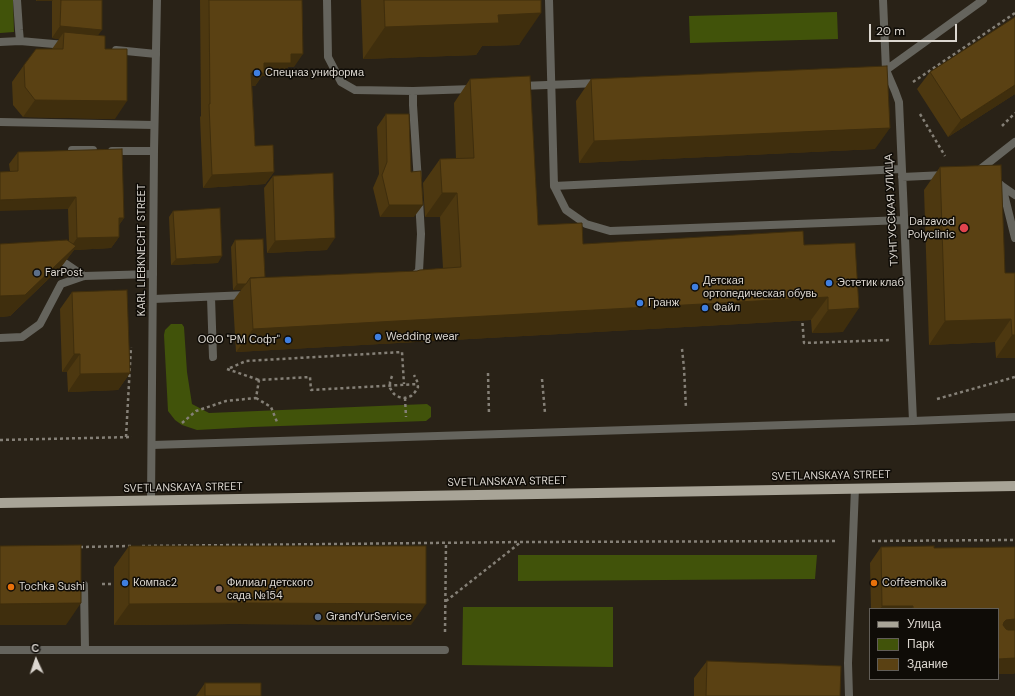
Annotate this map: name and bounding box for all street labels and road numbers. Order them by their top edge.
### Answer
street label: ТУНГУССКАЯ УЛИЦА [882,154,902,266]
street label: KARL LIEBKNECHT STREET [135,184,149,316]
street label: SVETLANSKAYA STREET [771,468,891,484]
street label: SVETLANSKAYA STREET [447,474,567,490]
street label: SVETLANSKAYA STREET [123,480,243,496]

